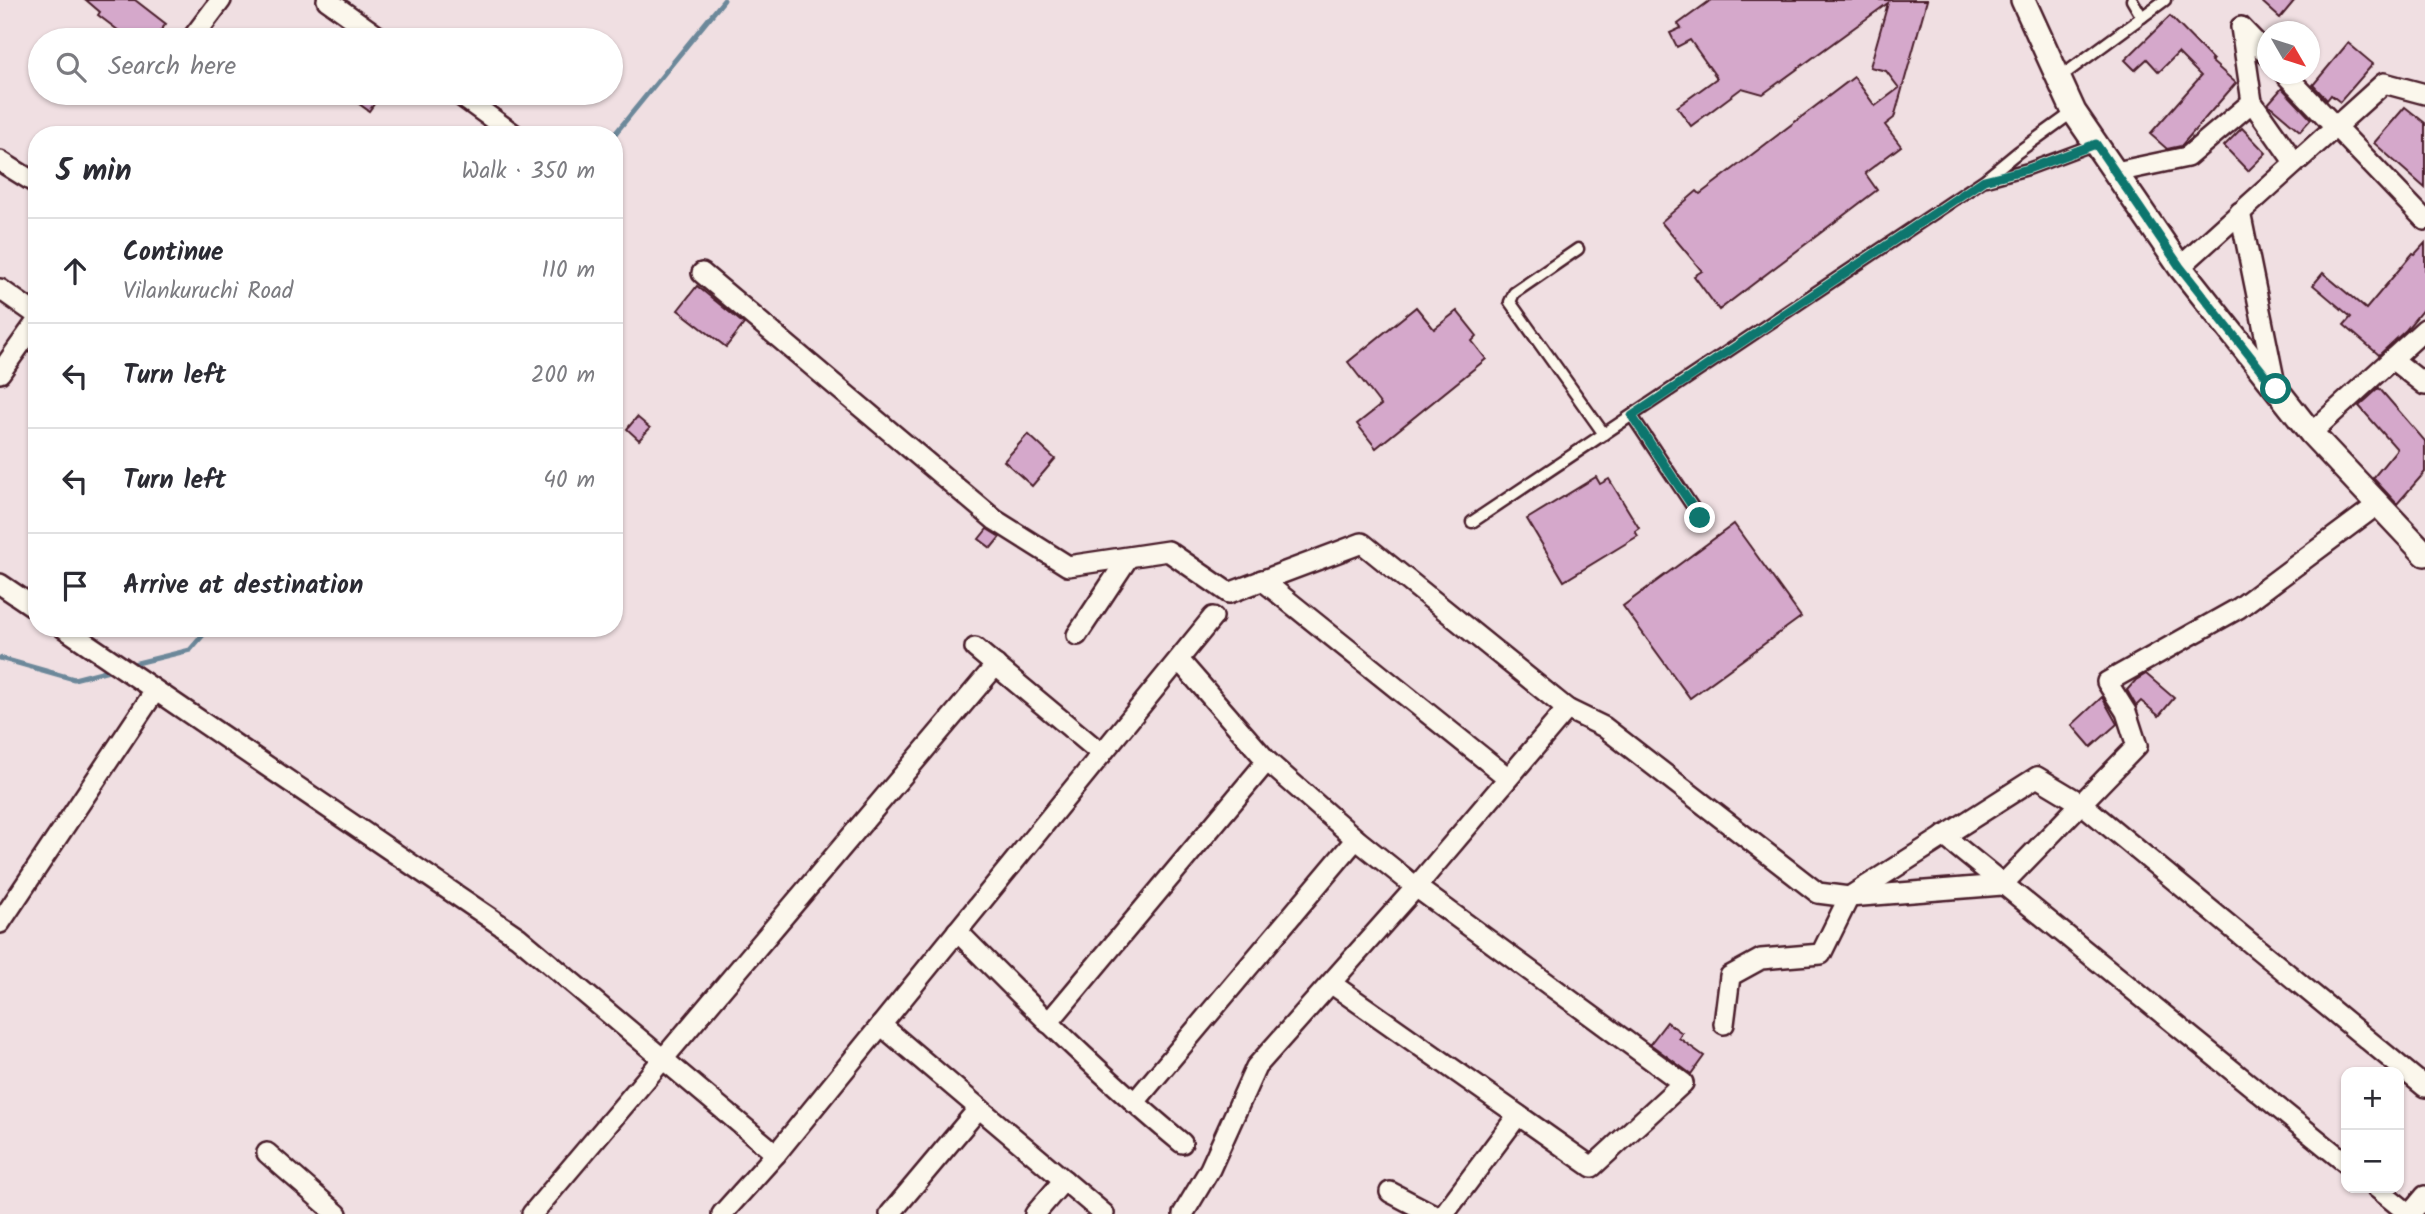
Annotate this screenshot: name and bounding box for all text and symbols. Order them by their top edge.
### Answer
north arrow [2257,21,2320,84]
search box [28,28,623,105]
text: Search here [108,46,236,88]
icon: search [52,48,90,86]
text: 5 min [56,148,132,196]
text: Walk · 350 m [461,154,595,190]
text: Continue [123,232,224,274]
icon: ahead [56,252,94,290]
text: 110 m [542,253,595,289]
text: Vilankuruchi Road [123,274,293,310]
text: Turn left [123,355,226,397]
icon: left [56,357,94,395]
text: 200 m [531,358,595,394]
route start [2260,373,2291,404]
text: Turn left [123,460,226,502]
icon: left [56,462,94,500]
text: 40 m [543,463,595,499]
route end [1684,502,1715,533]
text: Arrive at destination [123,565,363,607]
icon: arrive [56,567,94,605]
map controls [2341,1067,2404,1193]
button: + [2341,1067,2404,1130]
button: − [2341,1130,2404,1193]

